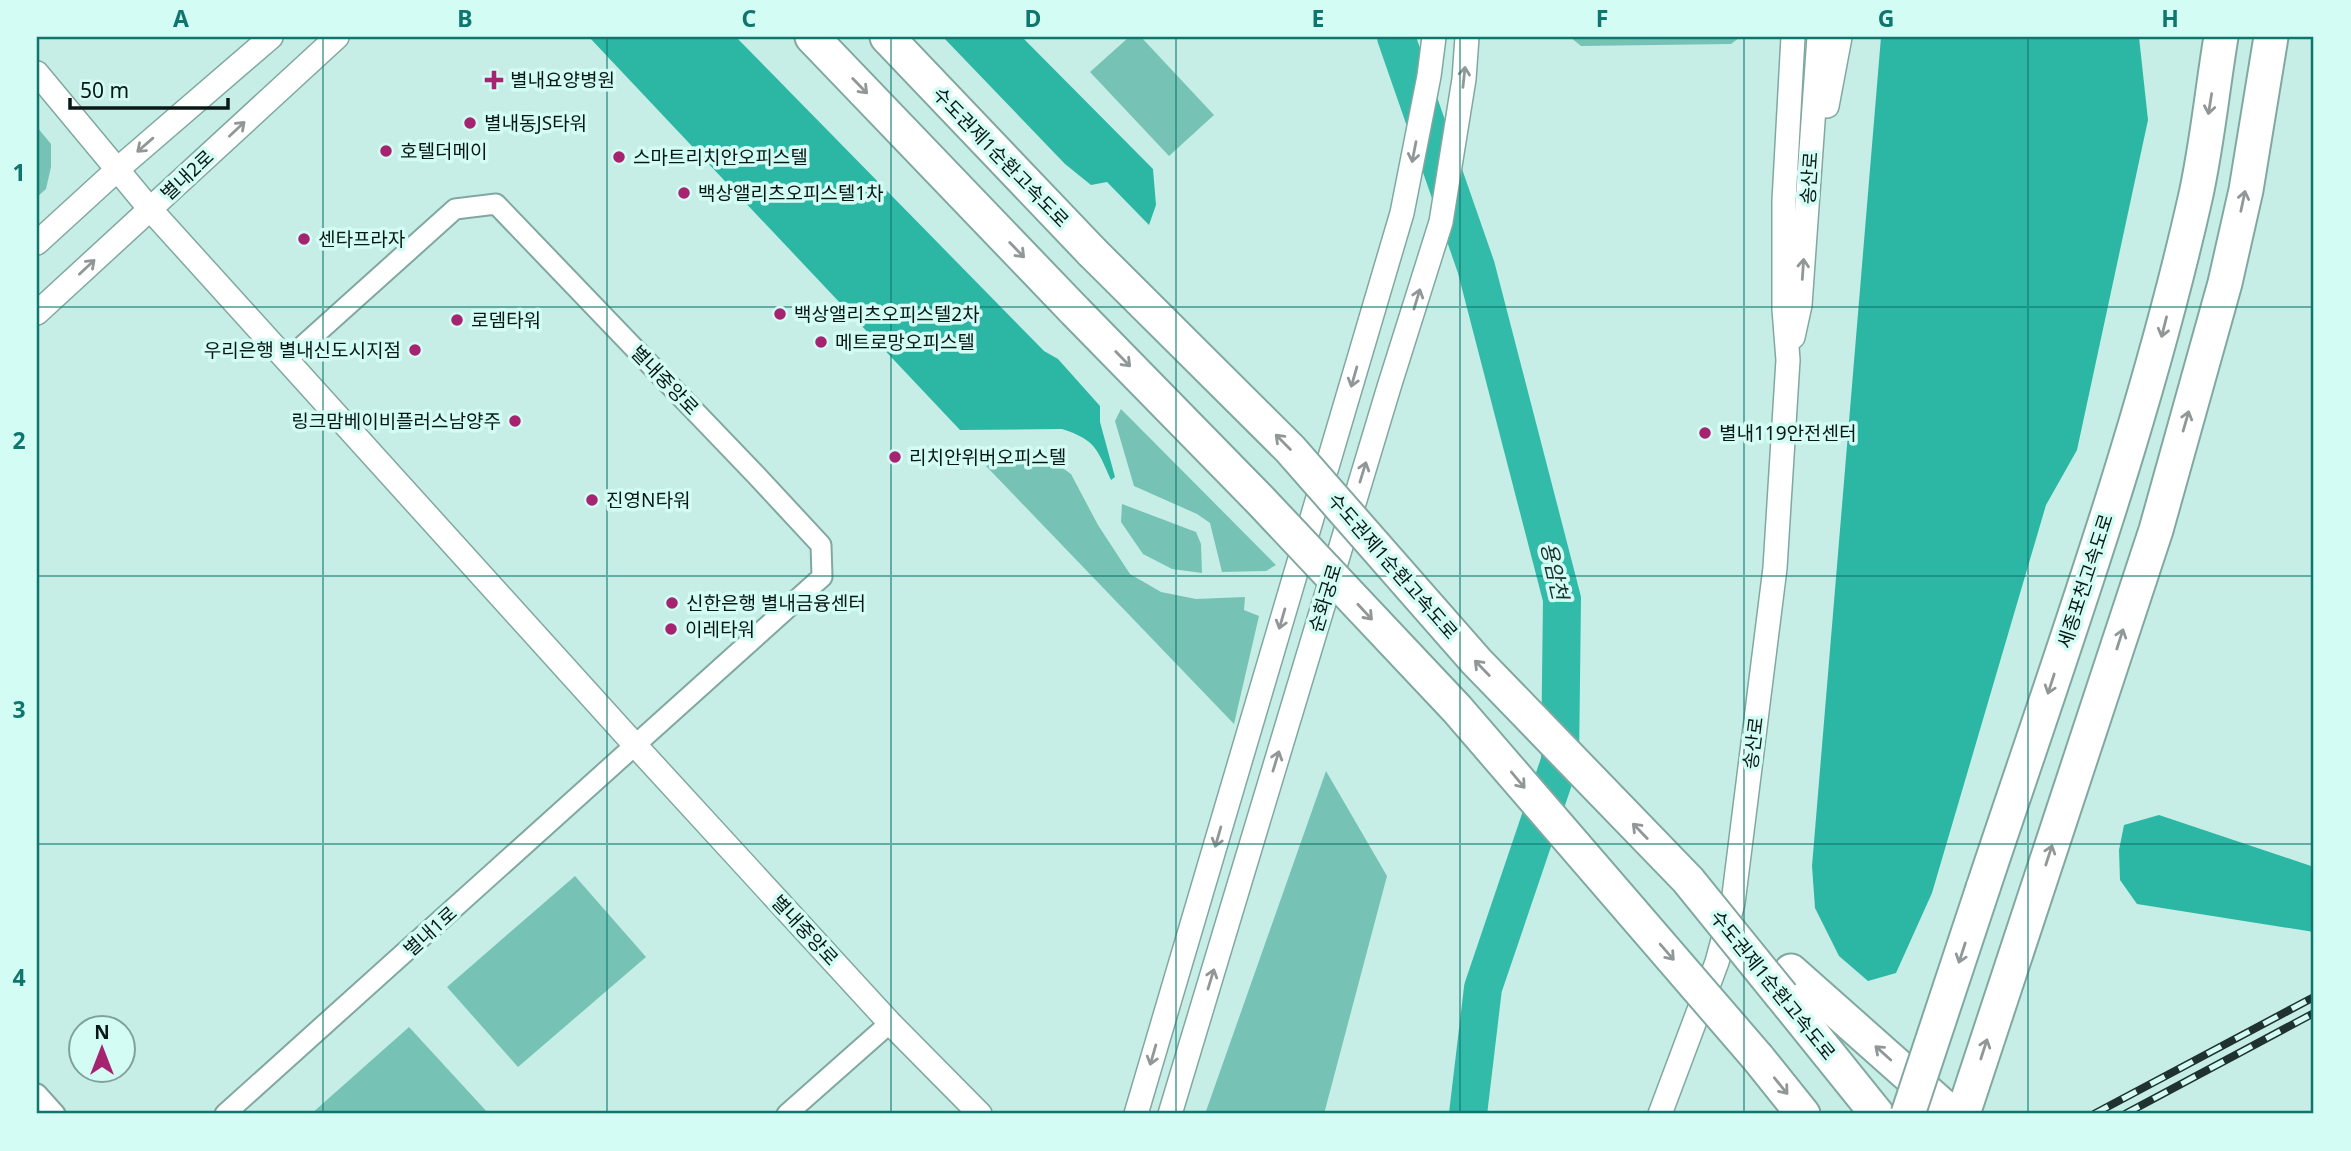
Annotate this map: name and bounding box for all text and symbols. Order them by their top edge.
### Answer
text: A [173,2,189,34]
text: B [457,2,473,34]
text: C [742,2,757,34]
text: D [1025,2,1041,34]
text: E [1312,2,1324,34]
text: F [1596,2,1608,34]
text: G [1878,2,1894,34]
text: H [2161,2,2179,34]
scale bar [70,66,228,110]
one-way arrow [1457,66,1470,89]
place label: 별내요양병원 [510,67,615,93]
marker: 별내요양병원 [484,70,504,90]
text: 50 m [80,76,129,104]
one-way arrow [851,77,868,94]
street label: 수도권제1순환고속도로 [927,81,1075,233]
one-way arrow [2203,92,2216,115]
place label: 별내동JS타워 [484,110,587,136]
marker: 별내동JS타워 [462,115,478,131]
one-way arrow [228,121,245,138]
one-way arrow [137,137,155,153]
place label: 호텔더메이 [400,138,487,164]
one-way arrow [1407,140,1421,163]
marker: 호텔더메이 [378,143,394,159]
street label: 별내2로 [155,144,219,206]
place label: 스마트리치안오피스텔 [633,144,808,170]
marker: 스마트리치안오피스텔 [611,149,627,165]
street label: 송산로 [1794,151,1824,205]
text: 1 [12,156,26,188]
place label: 백상앨리츠오피스텔1차 [698,180,884,206]
marker: 백상앨리츠오피스텔1차 [676,185,692,201]
one-way arrow [2237,190,2251,213]
place label: 센타프라자 [318,226,405,252]
marker: 센타프라자 [296,231,312,247]
one-way arrow [1008,241,1025,258]
one-way arrow [1796,257,1809,280]
one-way arrow [78,258,95,275]
one-way arrow [1411,288,1424,310]
place label: 백상앨리츠오피스텔2차 [794,301,980,327]
marker: 백상앨리츠오피스텔2차 [772,306,788,322]
place label: 로뎀타워 [471,307,541,333]
marker: 로뎀타워 [449,312,465,328]
one-way arrow [2157,315,2170,338]
place label: 메트로망오피스텔 [835,329,975,355]
marker: 메트로망오피스텔 [813,334,829,350]
place label: 우리은행 별내신도시지점 [204,337,401,363]
street label: 별내중앙로 [625,340,705,420]
marker: 우리은행 별내신도시지점 [407,342,423,358]
one-way arrow [1114,351,1131,368]
one-way arrow [1346,366,1359,388]
place label: 링크맘베이비플러스남양주 [291,408,501,434]
one-way arrow [2181,410,2194,432]
marker: 링크맘베이비플러스남양주 [507,413,523,429]
place label: 별내119안전센터 [1719,420,1857,446]
text: 2 [12,424,26,456]
marker: 별내119안전센터 [1697,425,1713,441]
one-way arrow [1275,433,1292,450]
place label: 리치안위버오피스텔 [909,444,1066,470]
marker: 리치안위버오피스텔 [887,449,903,465]
one-way arrow [1358,462,1371,484]
place label: 진영N타워 [606,487,690,513]
street label: 수도권제1순환고속도로 [1322,487,1464,645]
marker: 진영N타워 [584,492,600,508]
street label: 세종포천고속도로 [2051,510,2119,652]
water label: 용암천 [1535,539,1576,605]
street label: 순화궁로 [1302,561,1348,635]
place label: 신한은행 별내금융센터 [686,590,866,616]
marker: 신한은행 별내금융센터 [664,595,680,611]
one-way arrow [1357,603,1374,620]
one-way arrow [1275,608,1288,630]
place label: 이레타워 [685,616,755,642]
marker: 이레타워 [663,621,679,637]
one-way arrow [2115,628,2127,650]
one-way arrow [1473,660,1490,677]
one-way arrow [2044,672,2056,694]
text: 3 [12,693,26,725]
street label: 송산로 [1737,715,1769,771]
one-way arrow [1271,750,1284,772]
one-way arrow [1510,771,1526,789]
one-way arrow [1632,823,1649,840]
one-way arrow [1210,826,1223,848]
one-way arrow [2043,844,2056,866]
street label: 별내중앙로 [766,889,844,971]
street label: 별내1로 [398,900,462,962]
street label: 수도권제1순환고속도로 [1704,905,1842,1065]
one-way arrow [1955,941,1967,963]
one-way arrow [1659,943,1675,961]
text: 4 [12,961,26,993]
one-way arrow [1205,968,1218,990]
north arrow [66,1014,136,1084]
text: N [94,1019,110,1045]
one-way arrow [1979,1039,1991,1061]
one-way arrow [1146,1044,1159,1066]
one-way arrow [1874,1045,1892,1061]
one-way arrow [1773,1077,1788,1095]

